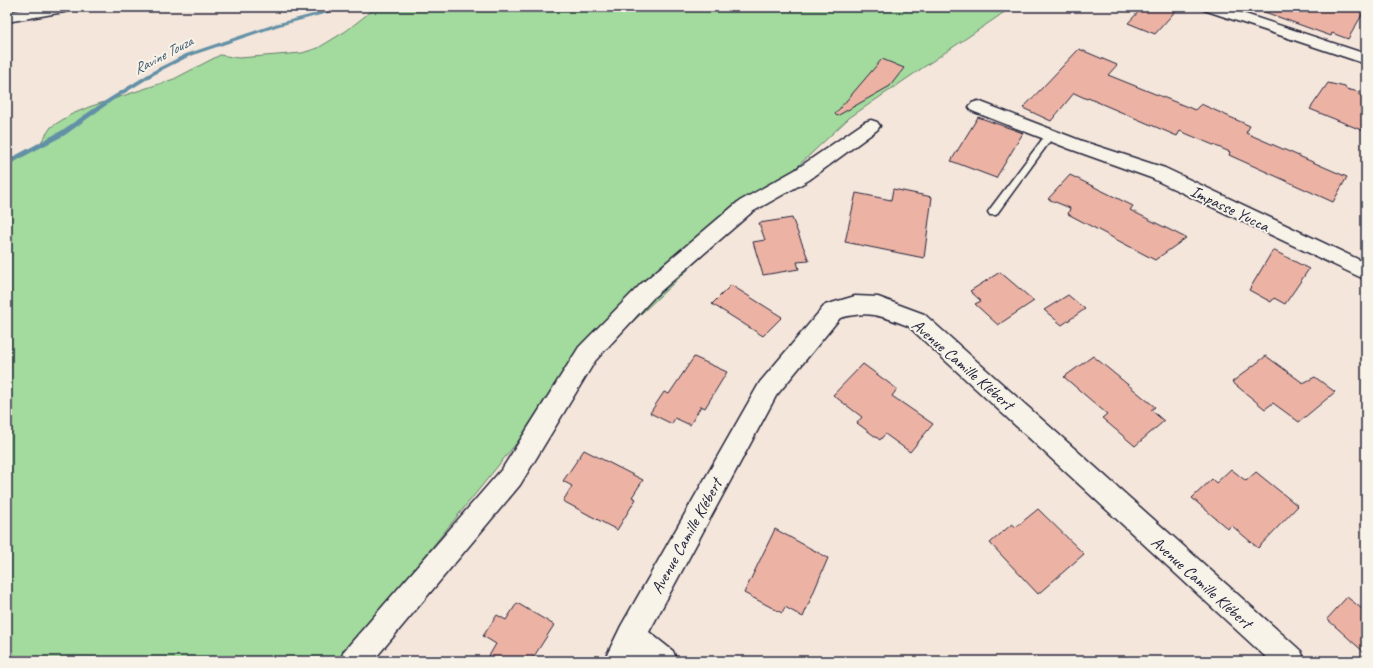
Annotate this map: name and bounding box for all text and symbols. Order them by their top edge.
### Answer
water label: Ravine Touza [130,31,198,79]
street label: Impasse Yucca [1187,180,1274,237]
street label: Avenue Camille Klébert [907,314,1020,416]
street label: Avenue Camille Klébert [646,473,728,597]
street label: Avenue Camille Klébert [1147,532,1258,635]

